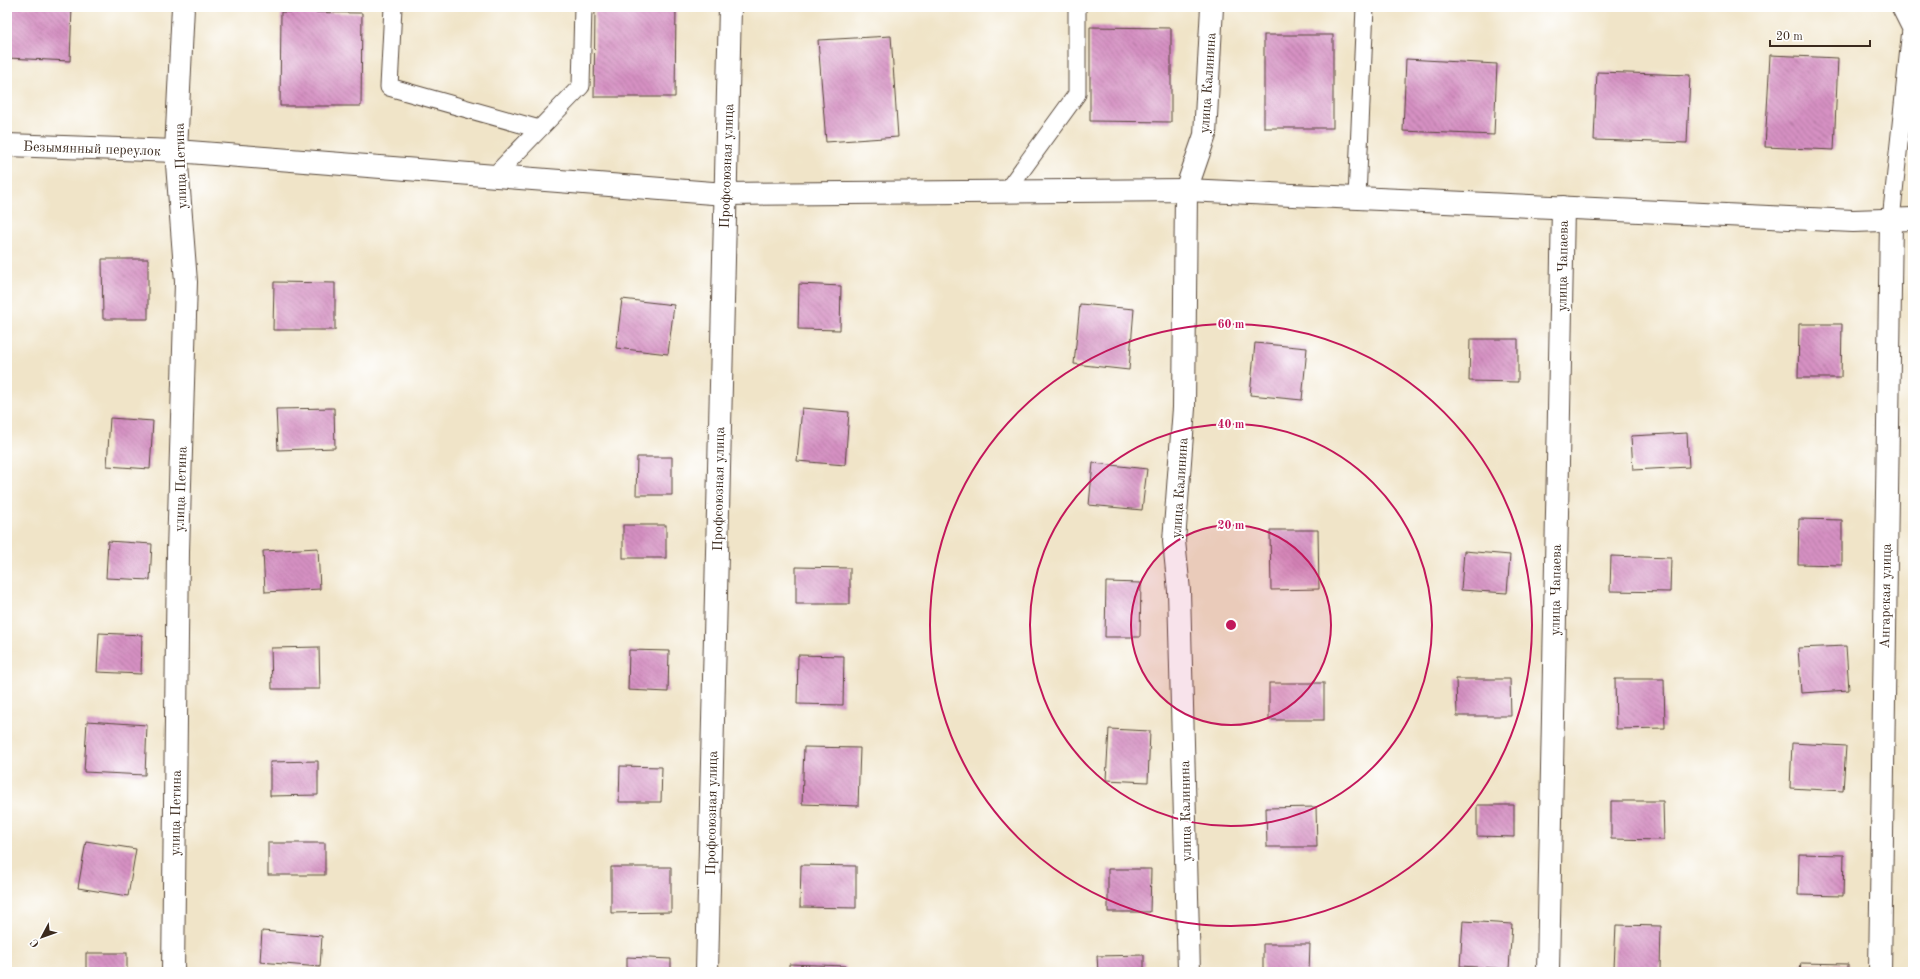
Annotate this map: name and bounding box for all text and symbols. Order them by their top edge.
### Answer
scale bar [1770,22,1870,48]
text: 20 m [1776,31,1803,43]
street label: улица Калинина [1197,32,1219,134]
street label: Профсоюзная улица [718,103,737,229]
street label: улица Петина [173,123,189,209]
street label: Безымянный переулок [23,140,161,158]
street label: улица Чапаева [1555,220,1571,312]
text: 60 m [1218,319,1245,331]
text: 40 m [1218,419,1245,431]
street label: Профсоюзная улица [711,427,728,551]
street label: улица Калинина [1169,437,1191,539]
street label: улица Петина [173,446,189,532]
text: 20 m [1218,520,1245,532]
street label: Ангарская улица [1878,543,1894,649]
street label: улица Чапаева [1548,544,1564,636]
centre of rings [1224,618,1238,632]
street label: Профсоюзная улица [704,751,721,875]
street label: улица Калинина [1178,760,1194,862]
street label: улица Петина [168,770,184,856]
north arrow [22,917,62,957]
text: С [29,936,42,949]

